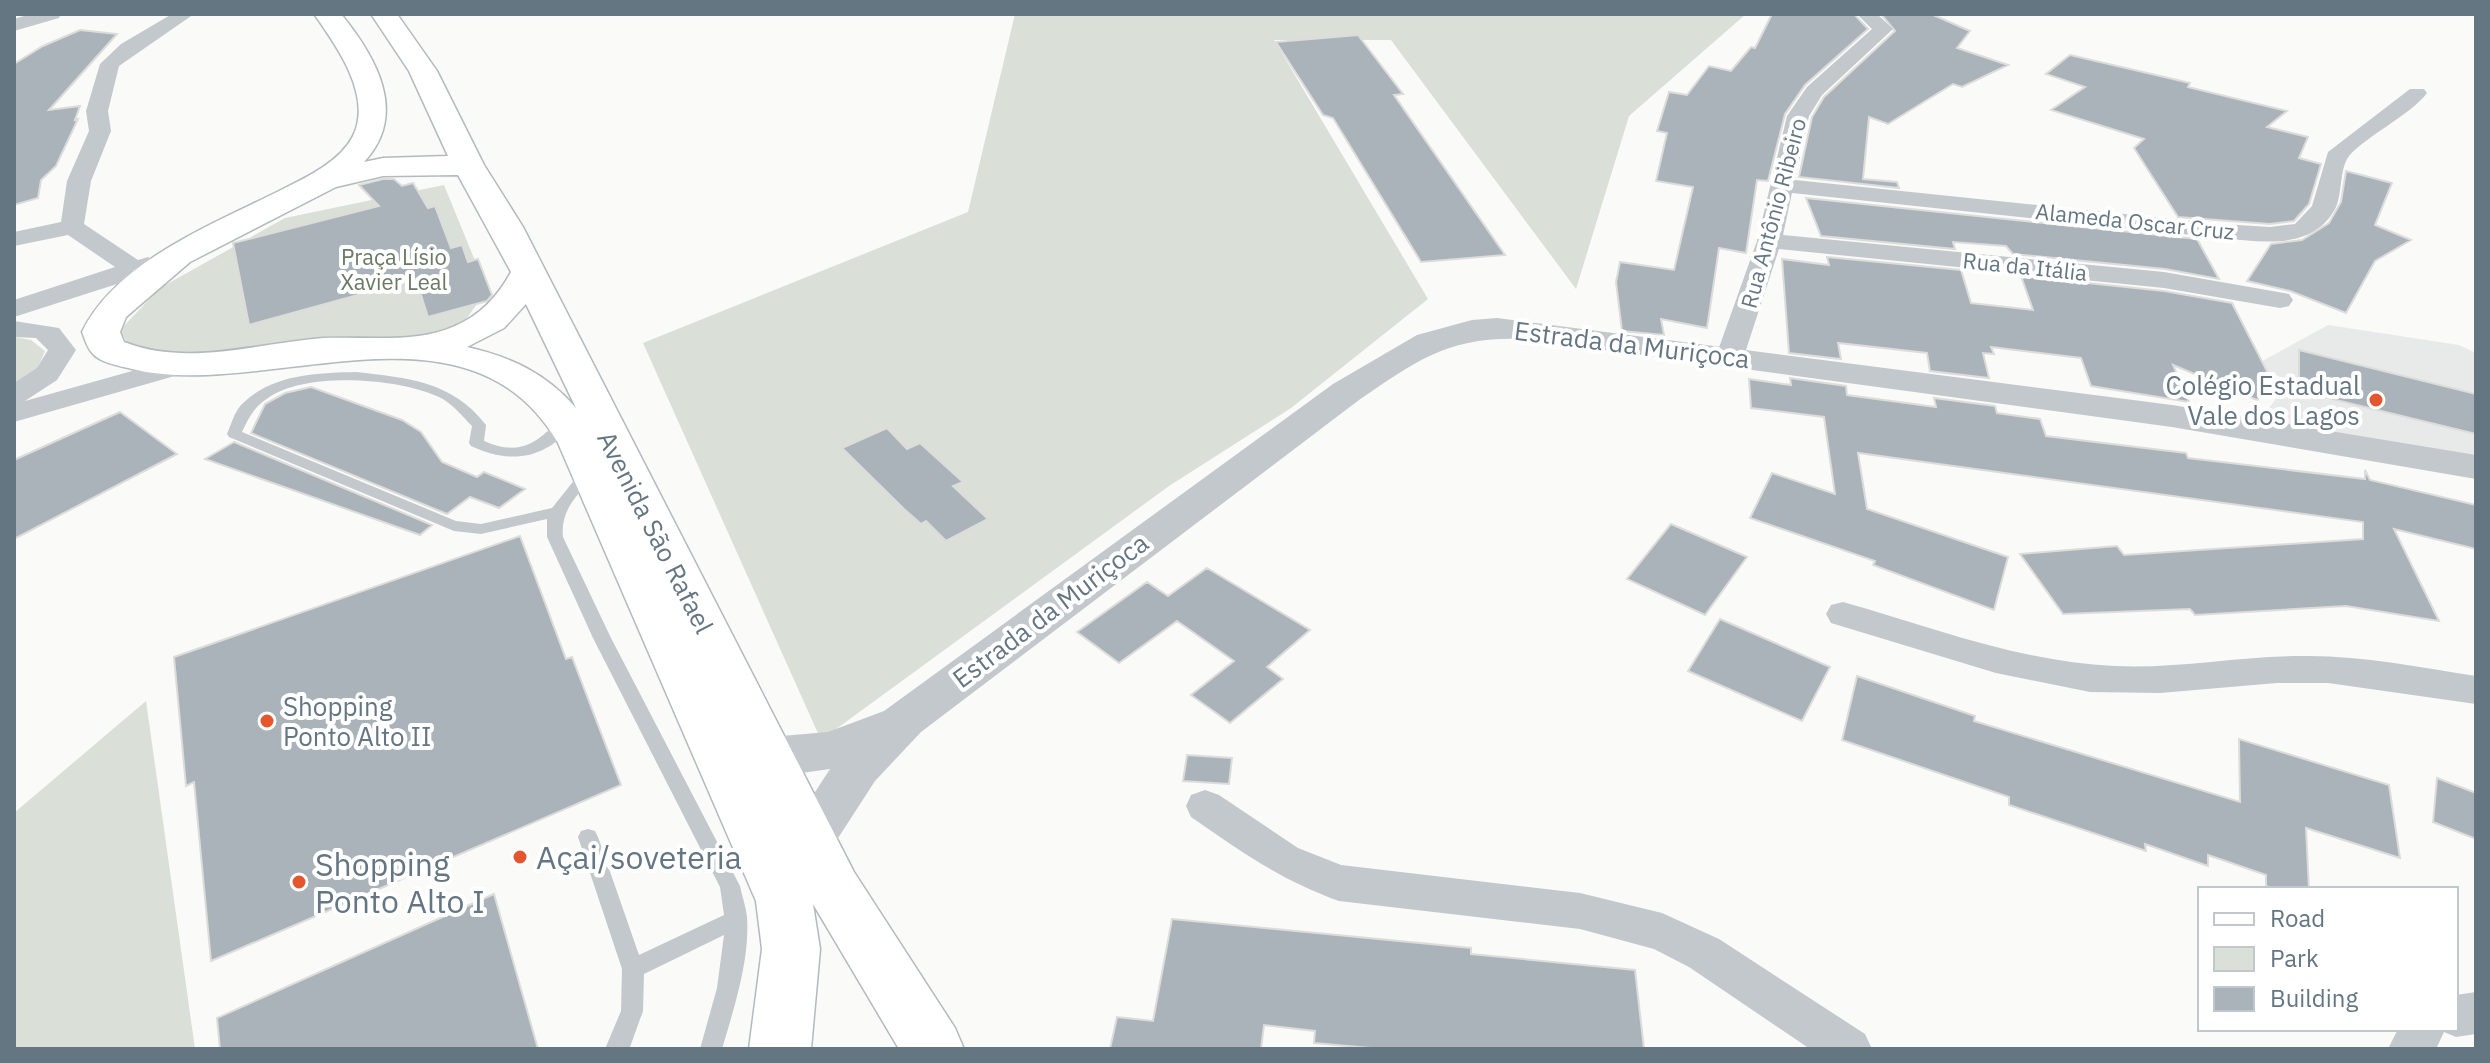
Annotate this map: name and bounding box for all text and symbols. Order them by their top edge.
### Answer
street label: Rua Antônio Ribeiro [1734,115,1812,311]
street label: Alameda Oscar Cruz [2034,196,2236,246]
park label: Praça Lísio Xavier Leal [340,242,448,296]
street label: Rua da Itália [1961,245,2089,287]
street label: Estrada da Muriçoca [1512,313,1752,375]
place label: Colégio Estadual Vale dos Lagos [2166,368,2360,432]
marker: Colégio Estadual Vale dos Lagos [2367,391,2385,409]
street label: Avenida São Rafael [590,425,722,639]
street label: Estrada da Muriçoca [945,525,1155,695]
place label: Shopping Ponto Alto II [283,689,431,753]
marker: Shopping Ponto Alto II [258,712,276,730]
place label: Açai/soveteria [536,836,742,878]
place label: Shopping Ponto Alto I [315,843,485,922]
marker: Açai/soveteria [511,848,529,866]
marker: Shopping Ponto Alto I [290,873,308,891]
legend [2198,887,2458,1031]
text: Road [2270,902,2325,934]
text: Park [2270,942,2319,974]
text: Building [2270,982,2358,1014]

